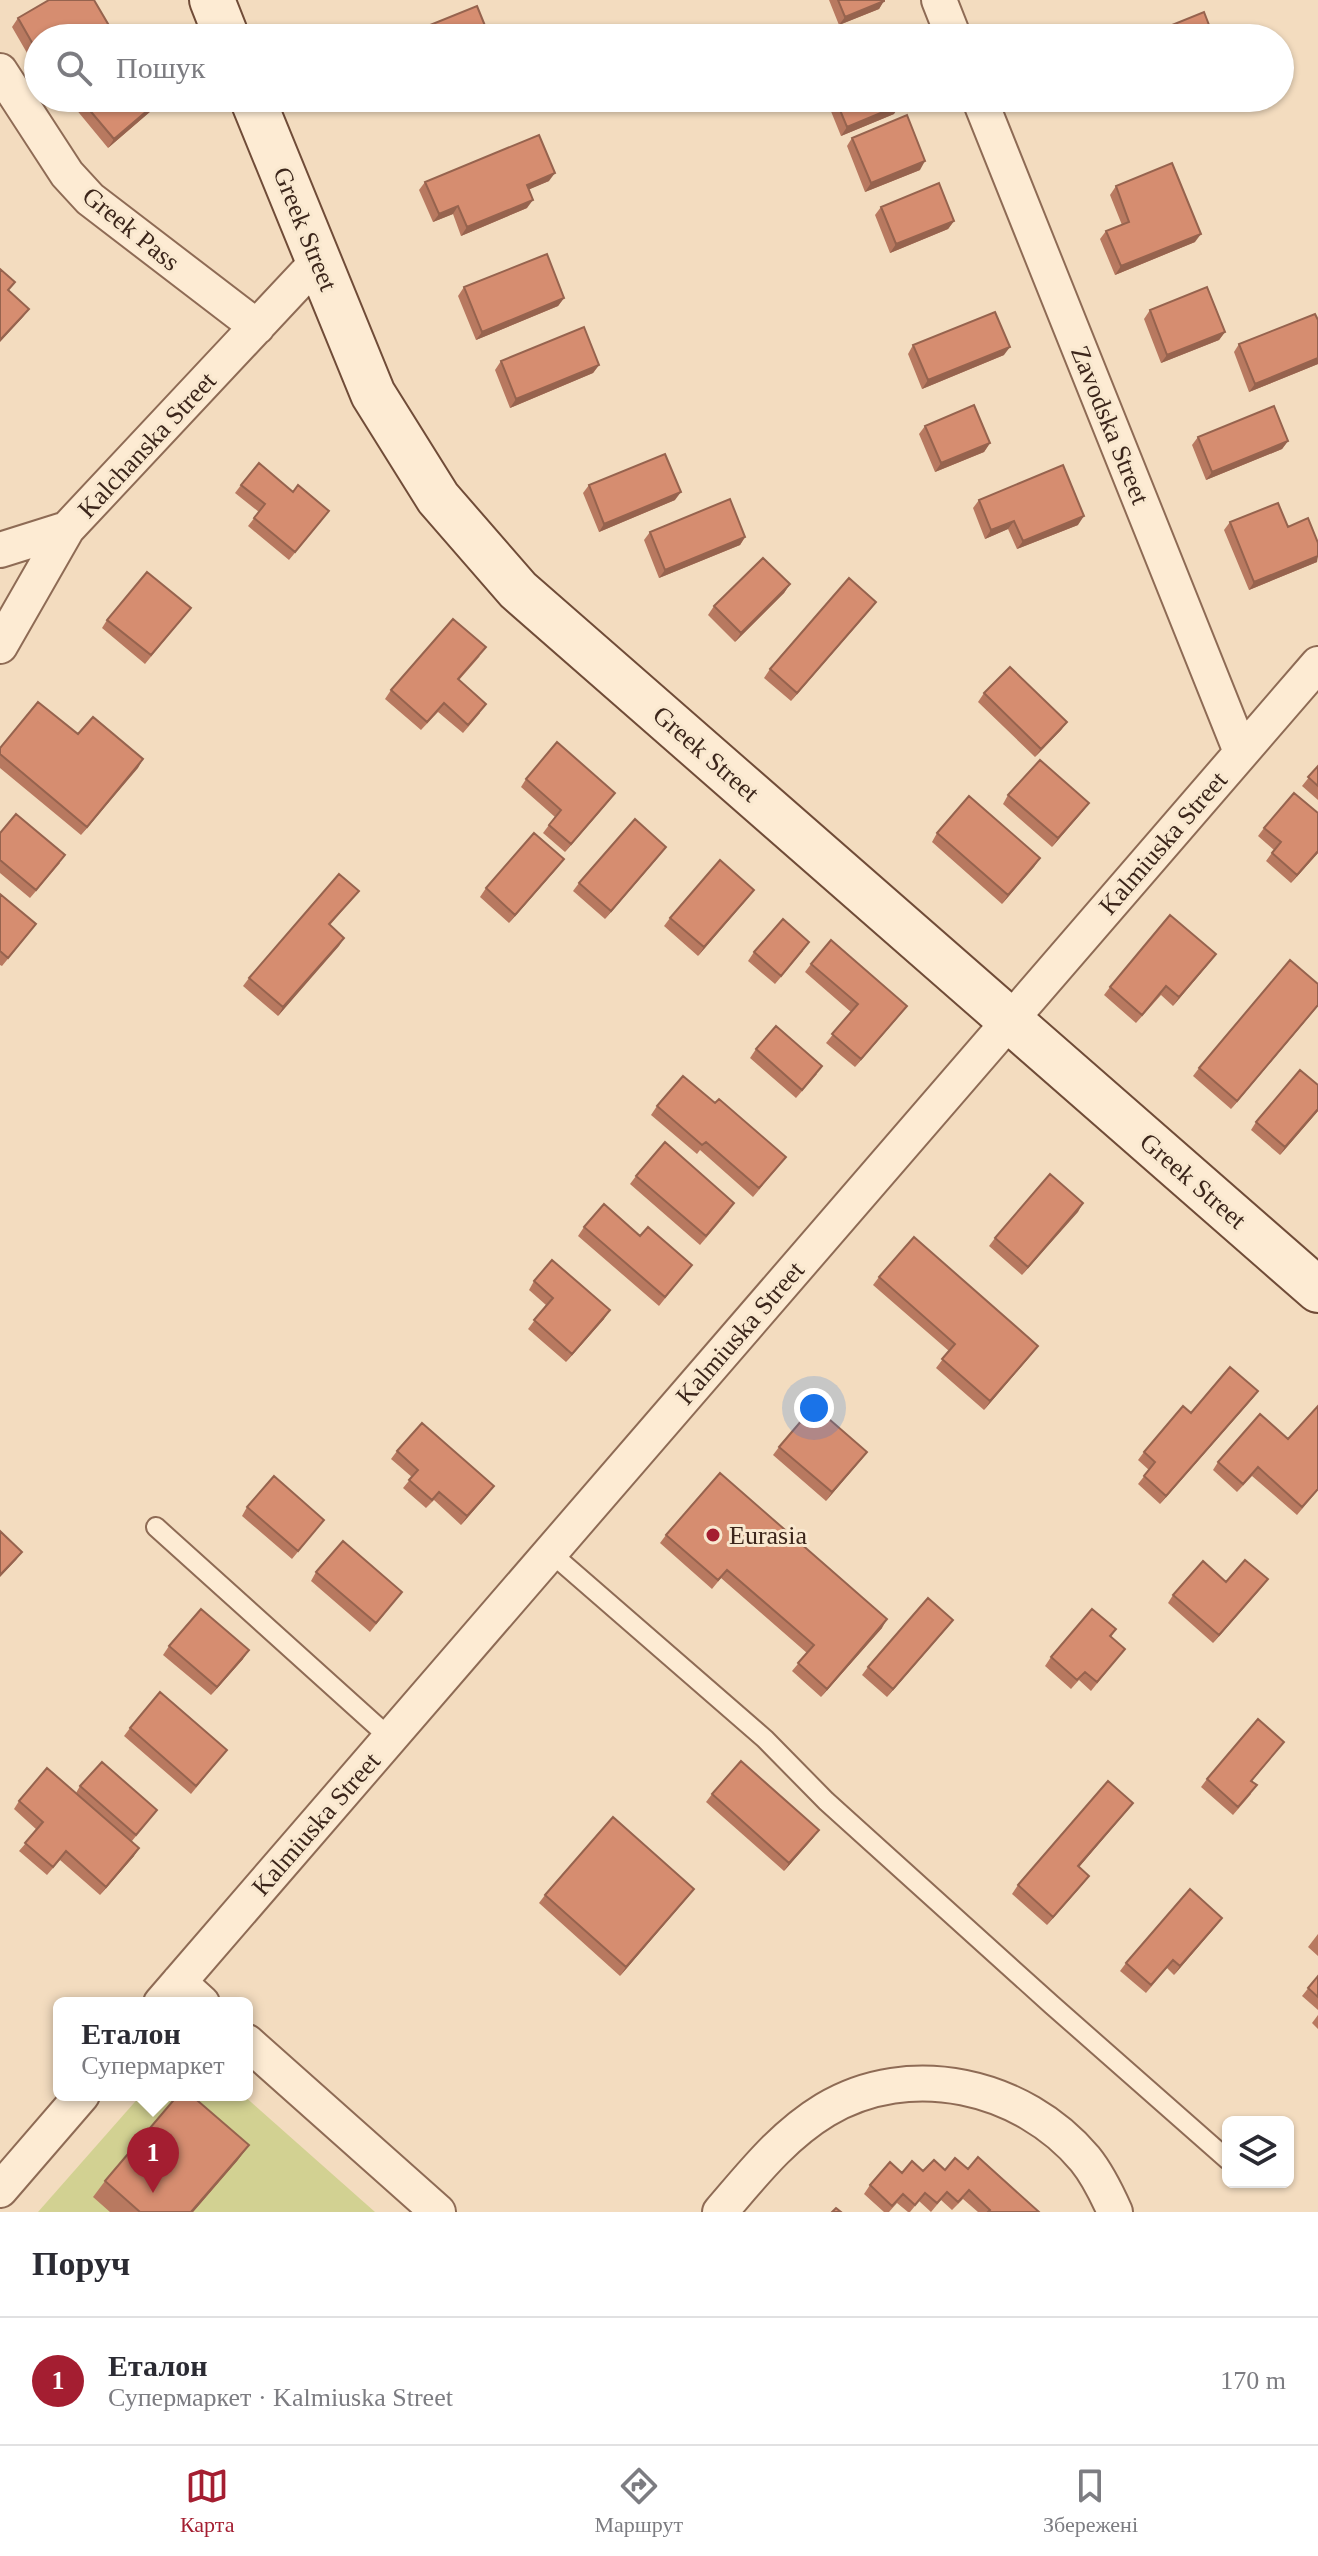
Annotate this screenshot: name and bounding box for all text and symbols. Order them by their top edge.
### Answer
search box [24,24,1294,112]
icon: search [52,46,96,90]
text: Пошук [116,51,205,84]
street label: Greek Street [267,163,343,296]
street label: Greek Pass [77,181,185,277]
street label: Zavodska Street [1065,342,1155,509]
street label: Kalchanska Street [72,366,222,524]
street label: Greek Street [647,700,765,808]
street label: Kalmiuska Street [1093,765,1233,920]
street label: Greek Street [1134,1127,1252,1235]
street label: Kalmiuska Street [670,1255,810,1410]
your location [794,1388,834,1428]
place label: Eurasia [729,1521,807,1550]
marker: Eurasia [704,1526,722,1544]
street label: Kalmiuska Street [246,1746,386,1901]
popup [53,1997,253,2101]
text: Еталон [81,2017,181,2050]
text: Супермаркет [81,2051,225,2080]
map controls [1222,2116,1294,2188]
button: layers [1222,2116,1294,2188]
pin: 1 [127,2127,179,2193]
text: Поруч [32,2245,130,2282]
text: Еталон [108,2349,208,2382]
text: 1 [52,2366,65,2395]
text: 170 m [1220,2366,1286,2395]
text: Супермаркет · Kalmiuska Street [108,2383,453,2412]
tab: Карта [180,2464,234,2538]
tab: Маршрут [594,2464,683,2538]
tab: Збережені [1043,2464,1138,2538]

